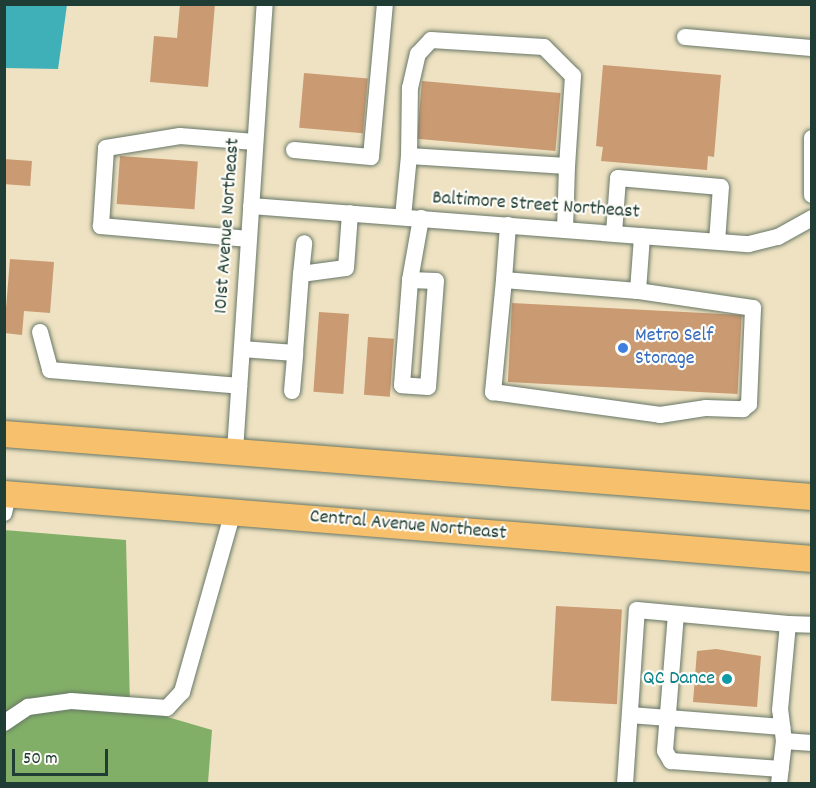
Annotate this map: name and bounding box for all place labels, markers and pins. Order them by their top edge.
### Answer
place label: Metro Self Storage [635,324,713,371]
marker: Metro Self Storage [616,341,630,355]
place label: QC Dance [643,667,715,691]
marker: QC Dance [720,672,734,686]

